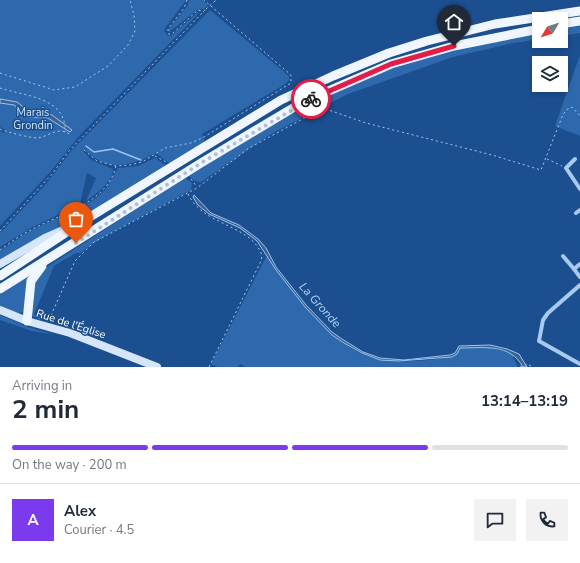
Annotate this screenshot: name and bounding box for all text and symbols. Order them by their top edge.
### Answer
pin [437,5,471,46]
icon: home [443,11,465,33]
north arrow [532,12,568,48]
map controls [532,12,568,92]
button: layers [532,56,568,92]
courier [291,79,331,119]
icon: bike [300,88,322,110]
park label: Marais Grondin [13,105,53,133]
pin [59,202,93,243]
icon: bag [65,208,87,230]
water label: La Gronde [295,279,345,332]
street label: Rue de l'Église [34,305,108,342]
text: Arriving in [12,377,72,395]
text: 13:14–13:19 [481,391,568,411]
text: 2 min [12,392,79,427]
text: On the way · 200 m [12,456,127,474]
button: chat [474,499,516,541]
button: phone [526,499,568,541]
text: Alex [64,501,96,521]
text: A [27,510,39,530]
text: Courier · 4.5 [64,521,134,539]

